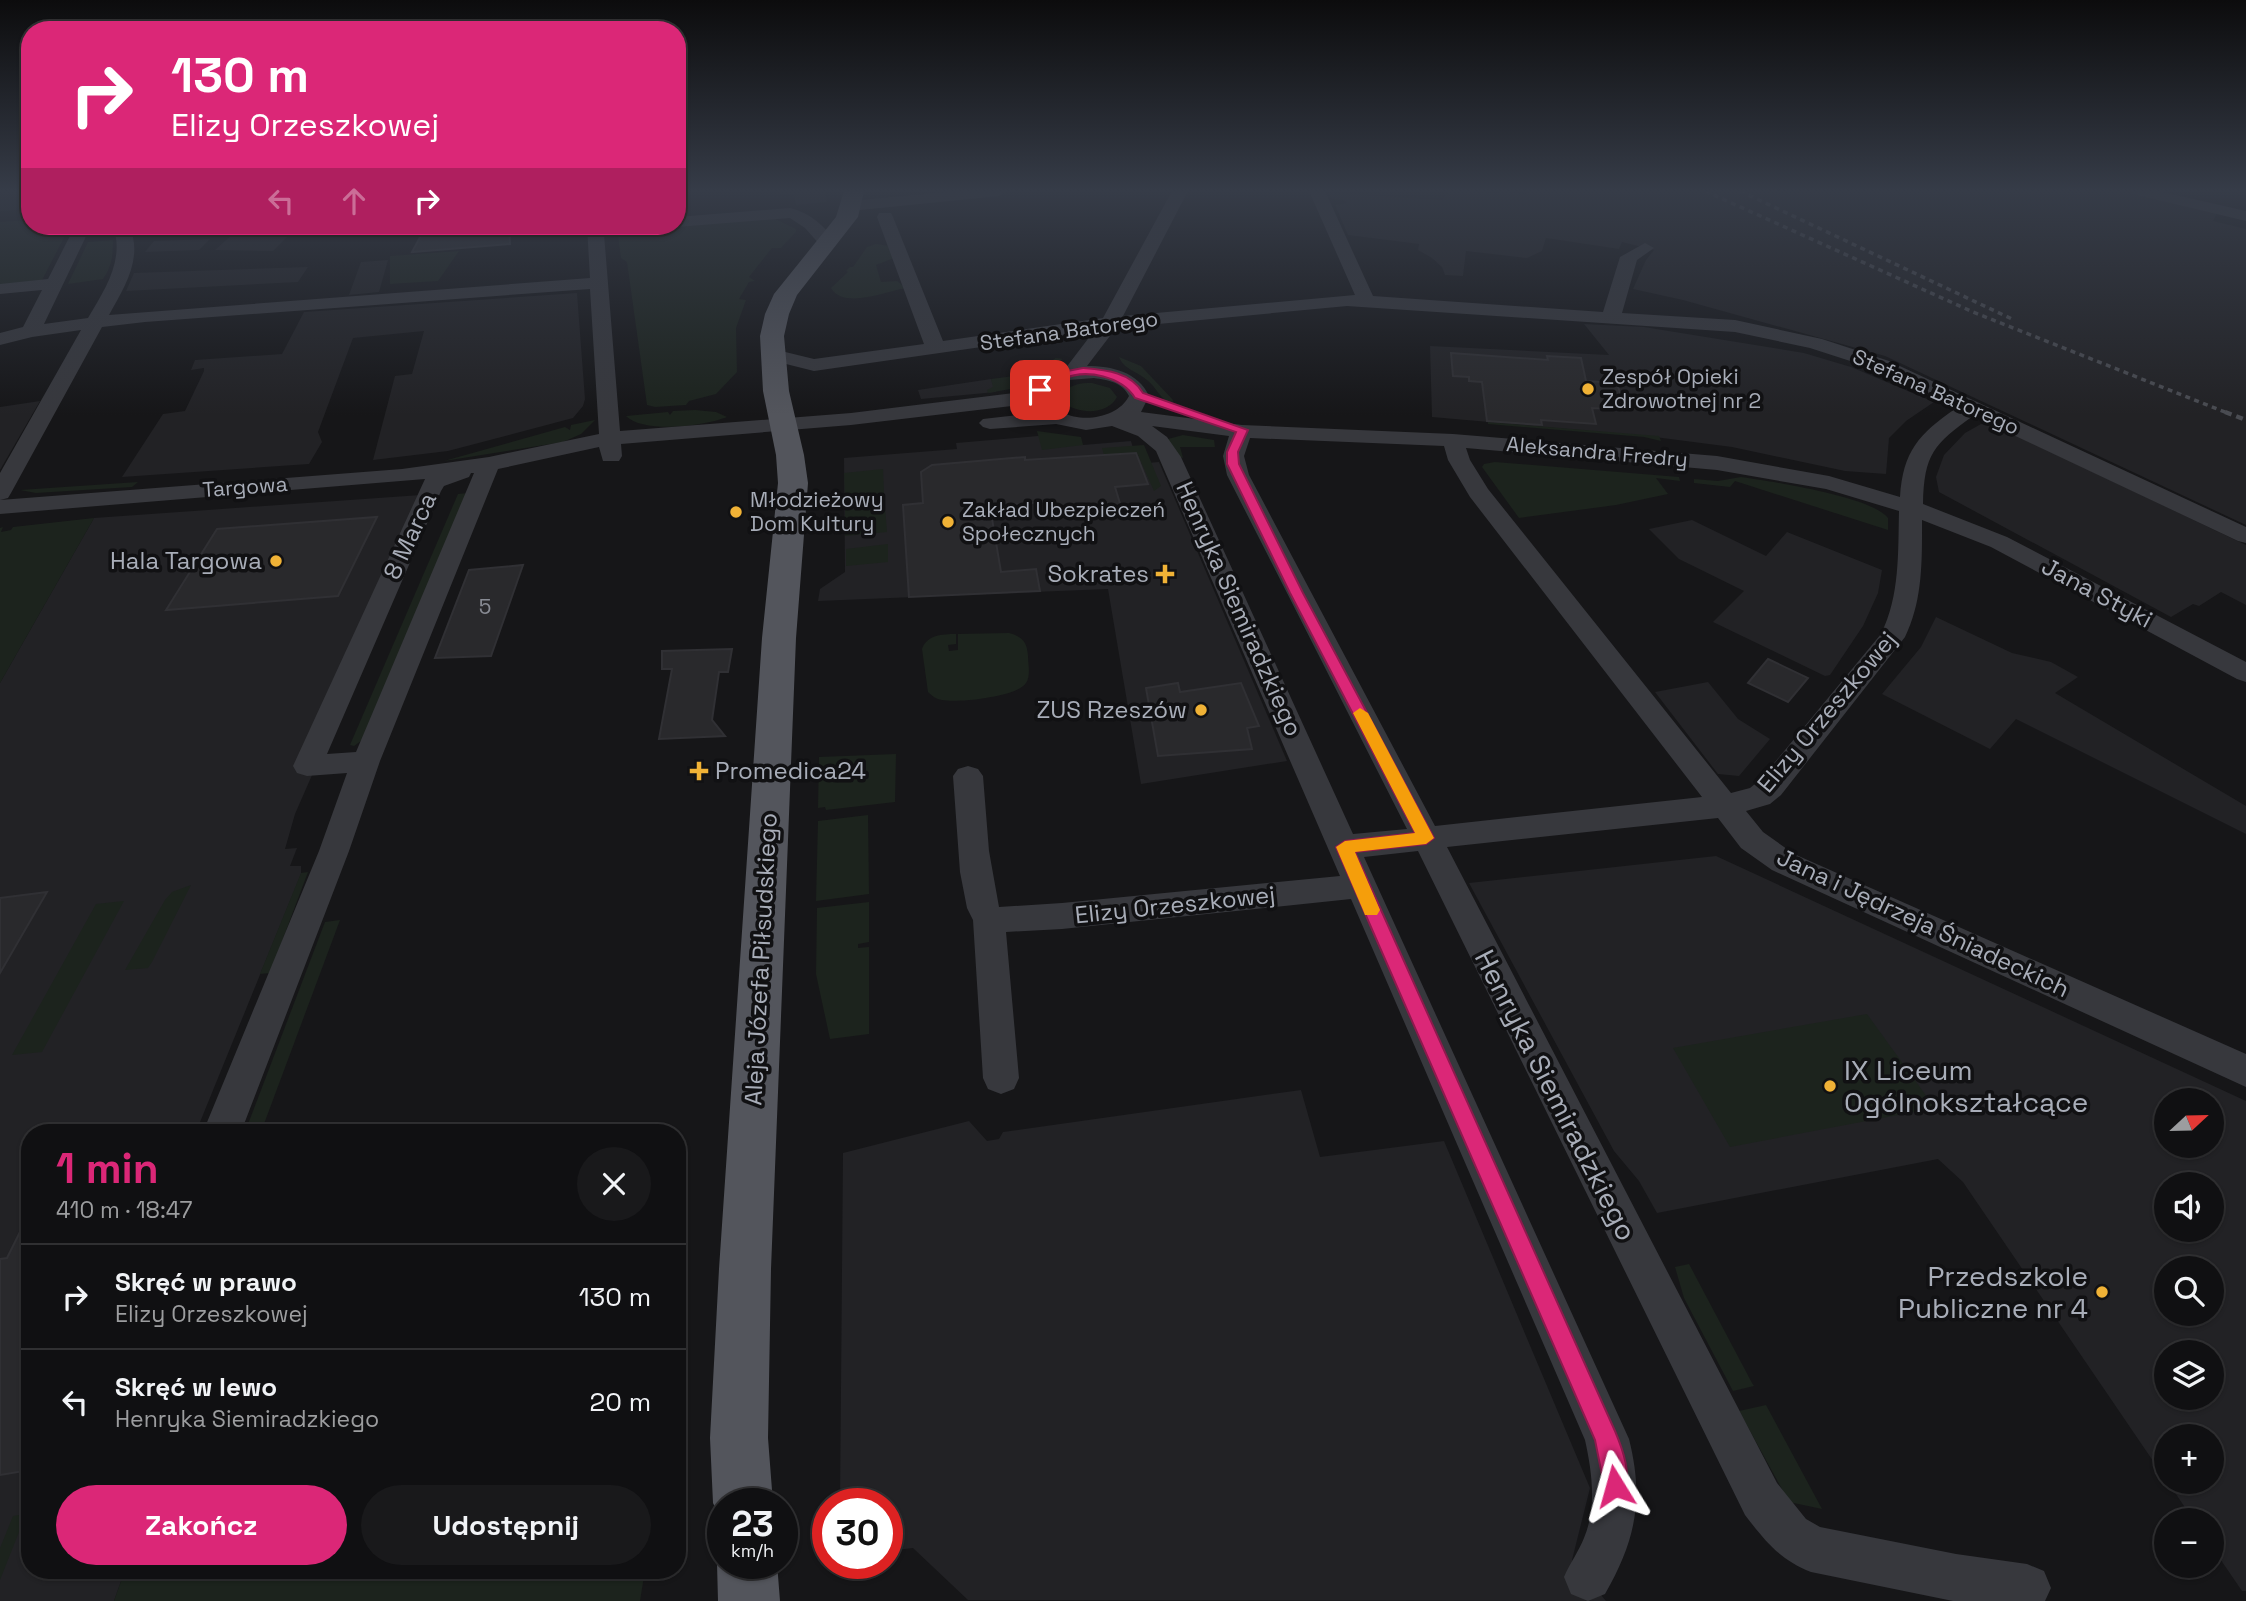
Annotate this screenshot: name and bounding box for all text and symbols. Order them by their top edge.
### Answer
text: 130 m [171,44,309,106]
icon: right [56,49,147,140]
text: Elizy Orzeszkowej [171,105,439,145]
icon: left [262,182,300,220]
icon: ahead [335,182,373,220]
icon: right [408,182,446,220]
street label: Stefana Batorego [978,305,1160,356]
street label: Stefana Batorego [1849,343,2024,440]
pin [1010,360,1070,420]
place label: Zespół Opieki Zdrowotnej nr 2 [1602,363,1761,414]
icon: arrive [1021,371,1059,409]
marker: Zespół Opieki Zdrowotnej nr 2 [1580,381,1596,397]
street label: Aleksandra Fredry [1505,430,1689,473]
street label: Targowa [202,470,288,503]
street label: Henryka Siemiradzkiego [1169,477,1310,741]
place label: Młodzieżowy Dom Kultury [750,486,884,537]
street label: 8 Marca [376,487,443,584]
place label: Zakład Ubezpieczeń Społecznych [962,496,1165,547]
marker: Młodzieżowy Dom Kultury [728,504,744,520]
marker: Zakład Ubezpieczeń Społecznych [940,514,956,530]
place label: Hala Targowa [110,545,262,576]
street label: Jana Styki [2036,550,2158,635]
marker: Hala Targowa [268,553,284,569]
place label: Sokrates [1047,558,1149,589]
marker: Sokrates [1155,564,1175,584]
house number: 5 [479,593,491,620]
street label: Elizy Orzeszkowej [1750,625,1903,799]
place label: ZUS Rzeszów [1036,694,1187,725]
marker: ZUS Rzeszów [1193,702,1209,718]
place label: Promedica24 [715,755,866,786]
marker: Promedica24 [689,761,709,781]
street label: Aleja Józefa Piłsudskiego [737,812,784,1106]
street label: Jana i Jędrzeja Śniadeckich [1772,841,2074,1004]
street label: Elizy Orzeszkowej [1073,879,1277,930]
street label: Henryka Siemiradzkiego [1467,944,1645,1246]
place label: IX Liceum Ogólnokształcące [1844,1052,2088,1120]
marker: IX Liceum Ogólnokształcące [1822,1078,1838,1094]
north arrow [2154,1088,2224,1158]
map controls [2154,1088,2224,1578]
text: 1 min [56,1142,159,1195]
button: close [577,1147,651,1221]
button: sound [2154,1172,2224,1242]
text: 410 m · 18:47 [56,1195,192,1225]
button: search [2154,1256,2224,1326]
place label: Przedszkole Publiczne nr 4 [1898,1258,2088,1326]
text: Skręć w prawo [115,1265,297,1299]
icon: right [56,1278,94,1316]
text: 130 m [579,1280,651,1314]
marker: Przedszkole Publiczne nr 4 [2094,1284,2110,1300]
text: Elizy Orzeszkowej [115,1299,308,1329]
button: layers [2154,1340,2224,1410]
text: Skręć w lewo [115,1370,277,1404]
icon: left [56,1383,94,1421]
text: 20 m [590,1385,651,1419]
text: Henryka Siemiradzkiego [115,1404,379,1434]
button: + [2154,1424,2224,1494]
position arrow [1578,1449,1652,1523]
button: Zakończ [56,1485,347,1565]
button: Udostępnij [361,1485,651,1565]
speed limit sign: 30 [812,1488,903,1579]
text: 23 [731,1502,774,1546]
button: − [2154,1508,2224,1578]
text: km/h [731,1539,774,1562]

